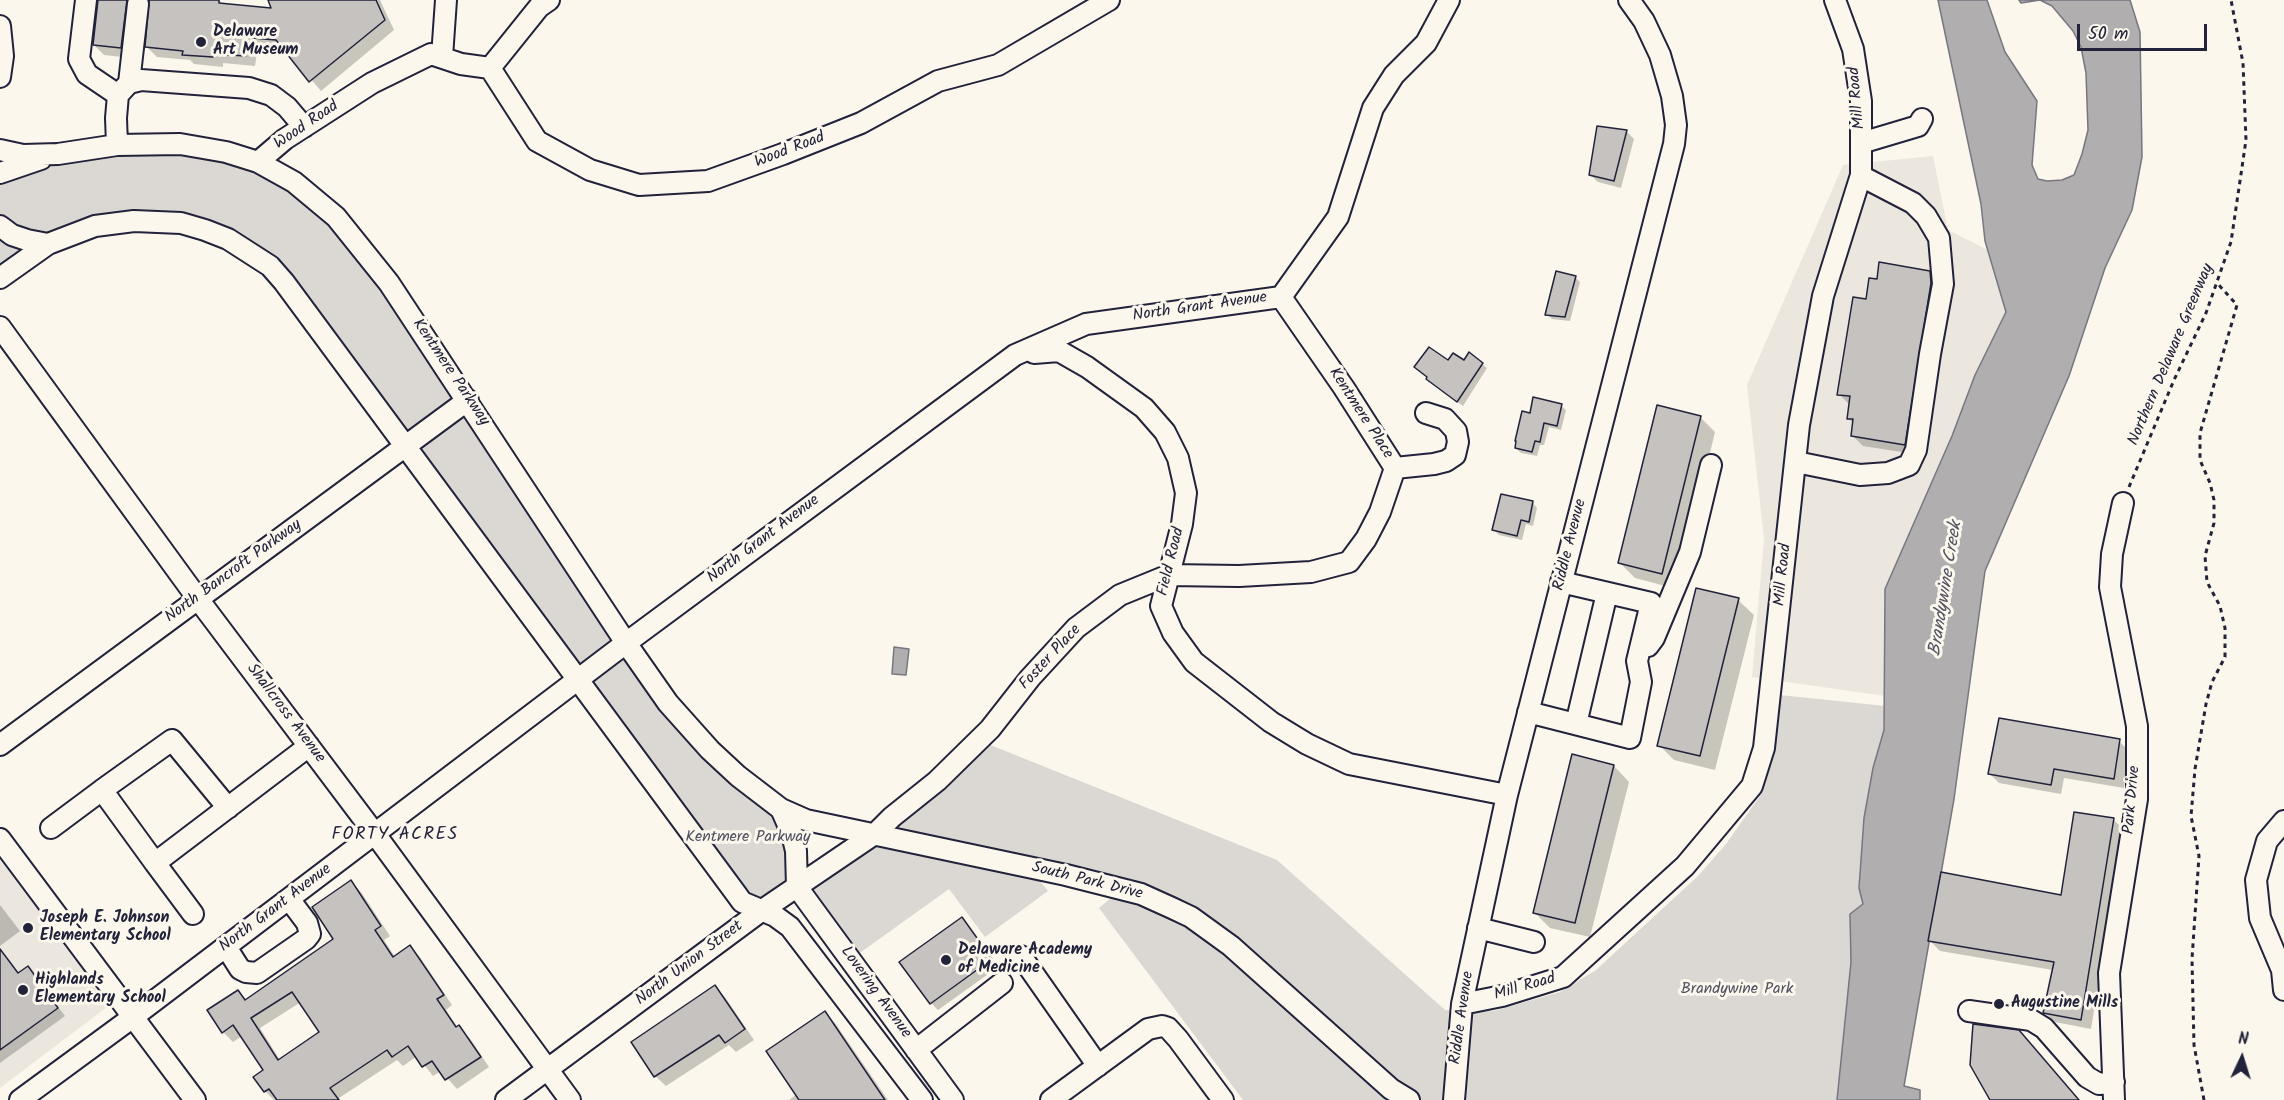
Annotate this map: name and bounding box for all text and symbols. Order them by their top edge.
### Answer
scale bar [2080,12,2210,50]
text: 50 m [2088,20,2128,49]
place label: Delaware Art Museum [213,23,298,61]
marker: Delaware Art Museum [194,35,208,49]
street label: Mill Road [1846,66,1870,130]
street label: Wood Road [271,97,343,155]
street label: Wood Road [752,129,828,173]
street label: Northern Delaware Greenway [2125,261,2219,449]
street label: North Grant Avenue [1132,289,1268,327]
street label: Kentmere Parkway [407,316,493,430]
street label: Kentmere Place [1323,365,1397,463]
street label: North Grant Avenue [704,492,824,588]
street label: Riddle Avenue [1550,497,1592,593]
street label: North Bancroft Parkway [162,516,306,628]
water label: Brandywine Creek [1926,520,1968,658]
street label: Field Road [1154,526,1190,598]
street label: Mill Road [1771,543,1797,607]
street label: Foster Place [1016,621,1086,695]
street label: Shallcross Avenue [241,661,329,767]
street label: Park Drive [2120,765,2146,835]
district label: FORTY ACRES [332,825,458,847]
park label: Kentmere Parkway [686,828,810,848]
street label: South Park Drive [1030,859,1144,905]
street label: North Grant Avenue [216,861,336,957]
place label: Joseph E. Johnson Elementary School [40,909,171,947]
street label: North Union Street [633,917,747,1011]
marker: Joseph E. Johnson Elementary School [21,921,35,935]
place label: Delaware Academy of Medicine [958,941,1092,979]
street label: Lovering Avenue [835,943,915,1043]
marker: Delaware Academy of Medicine [939,953,953,967]
street label: Riddle Avenue [1447,970,1479,1066]
street label: Mill Road [1492,970,1558,1006]
place label: Highlands Elementary School [35,971,166,1009]
park label: Brandywine Park [1681,980,1793,1000]
marker: Highlands Elementary School [16,983,30,997]
place label: Augustine Mills [2011,994,2118,1014]
marker: Augustine Mills [1992,997,2006,1011]
text: N [2237,1027,2249,1052]
north arrow [2212,1028,2272,1088]

